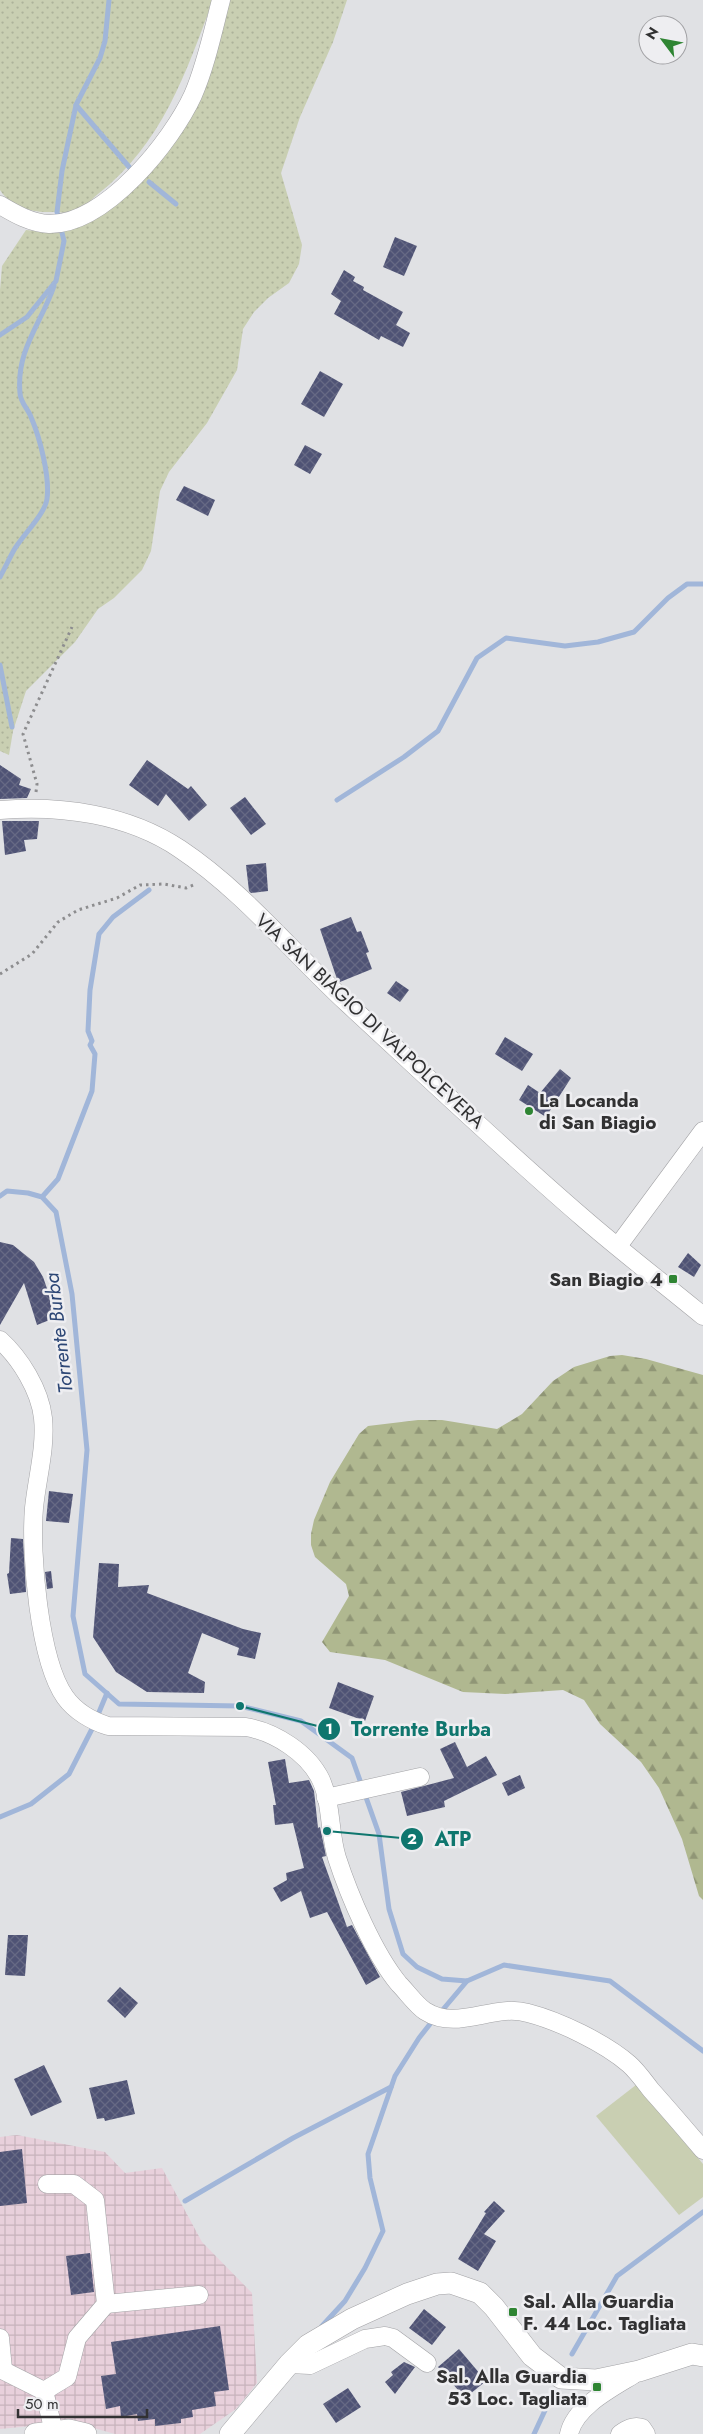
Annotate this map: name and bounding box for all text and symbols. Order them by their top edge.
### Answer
north arrow [638,15,688,65]
text: N [641,23,663,43]
street label: VIA SAN BIAGIO DI VALPOLCEVERA [250,907,491,1135]
place label: La Locanda di San Biagio [539,1087,657,1136]
marker: La Locanda di San Biagio [523,1105,535,1117]
place label: San Biagio 4 [549,1266,663,1293]
water label: Torrente Burba [37,1271,81,1395]
marker: San Biagio 4 [667,1273,679,1285]
callout: Torrente Burba [316,1712,501,1747]
text: Torrente Burba [351,1715,491,1744]
text: 1 [325,1718,333,1740]
callout: ATP [400,1822,482,1857]
text: ATP [434,1825,471,1854]
text: 2 [407,1828,417,1850]
place label: Sal. Alla Guardia F. 44 Loc. Tagliata [523,2288,686,2337]
marker: Sal. Alla Guardia F. 44 Loc. Tagliata [507,2306,519,2318]
place label: Sal. Alla Guardia 53 Loc. Tagliata [436,2363,587,2412]
marker: Sal. Alla Guardia 53 Loc. Tagliata [591,2381,603,2393]
scale bar [18,2386,146,2418]
text: 50 m [25,2393,59,2415]

